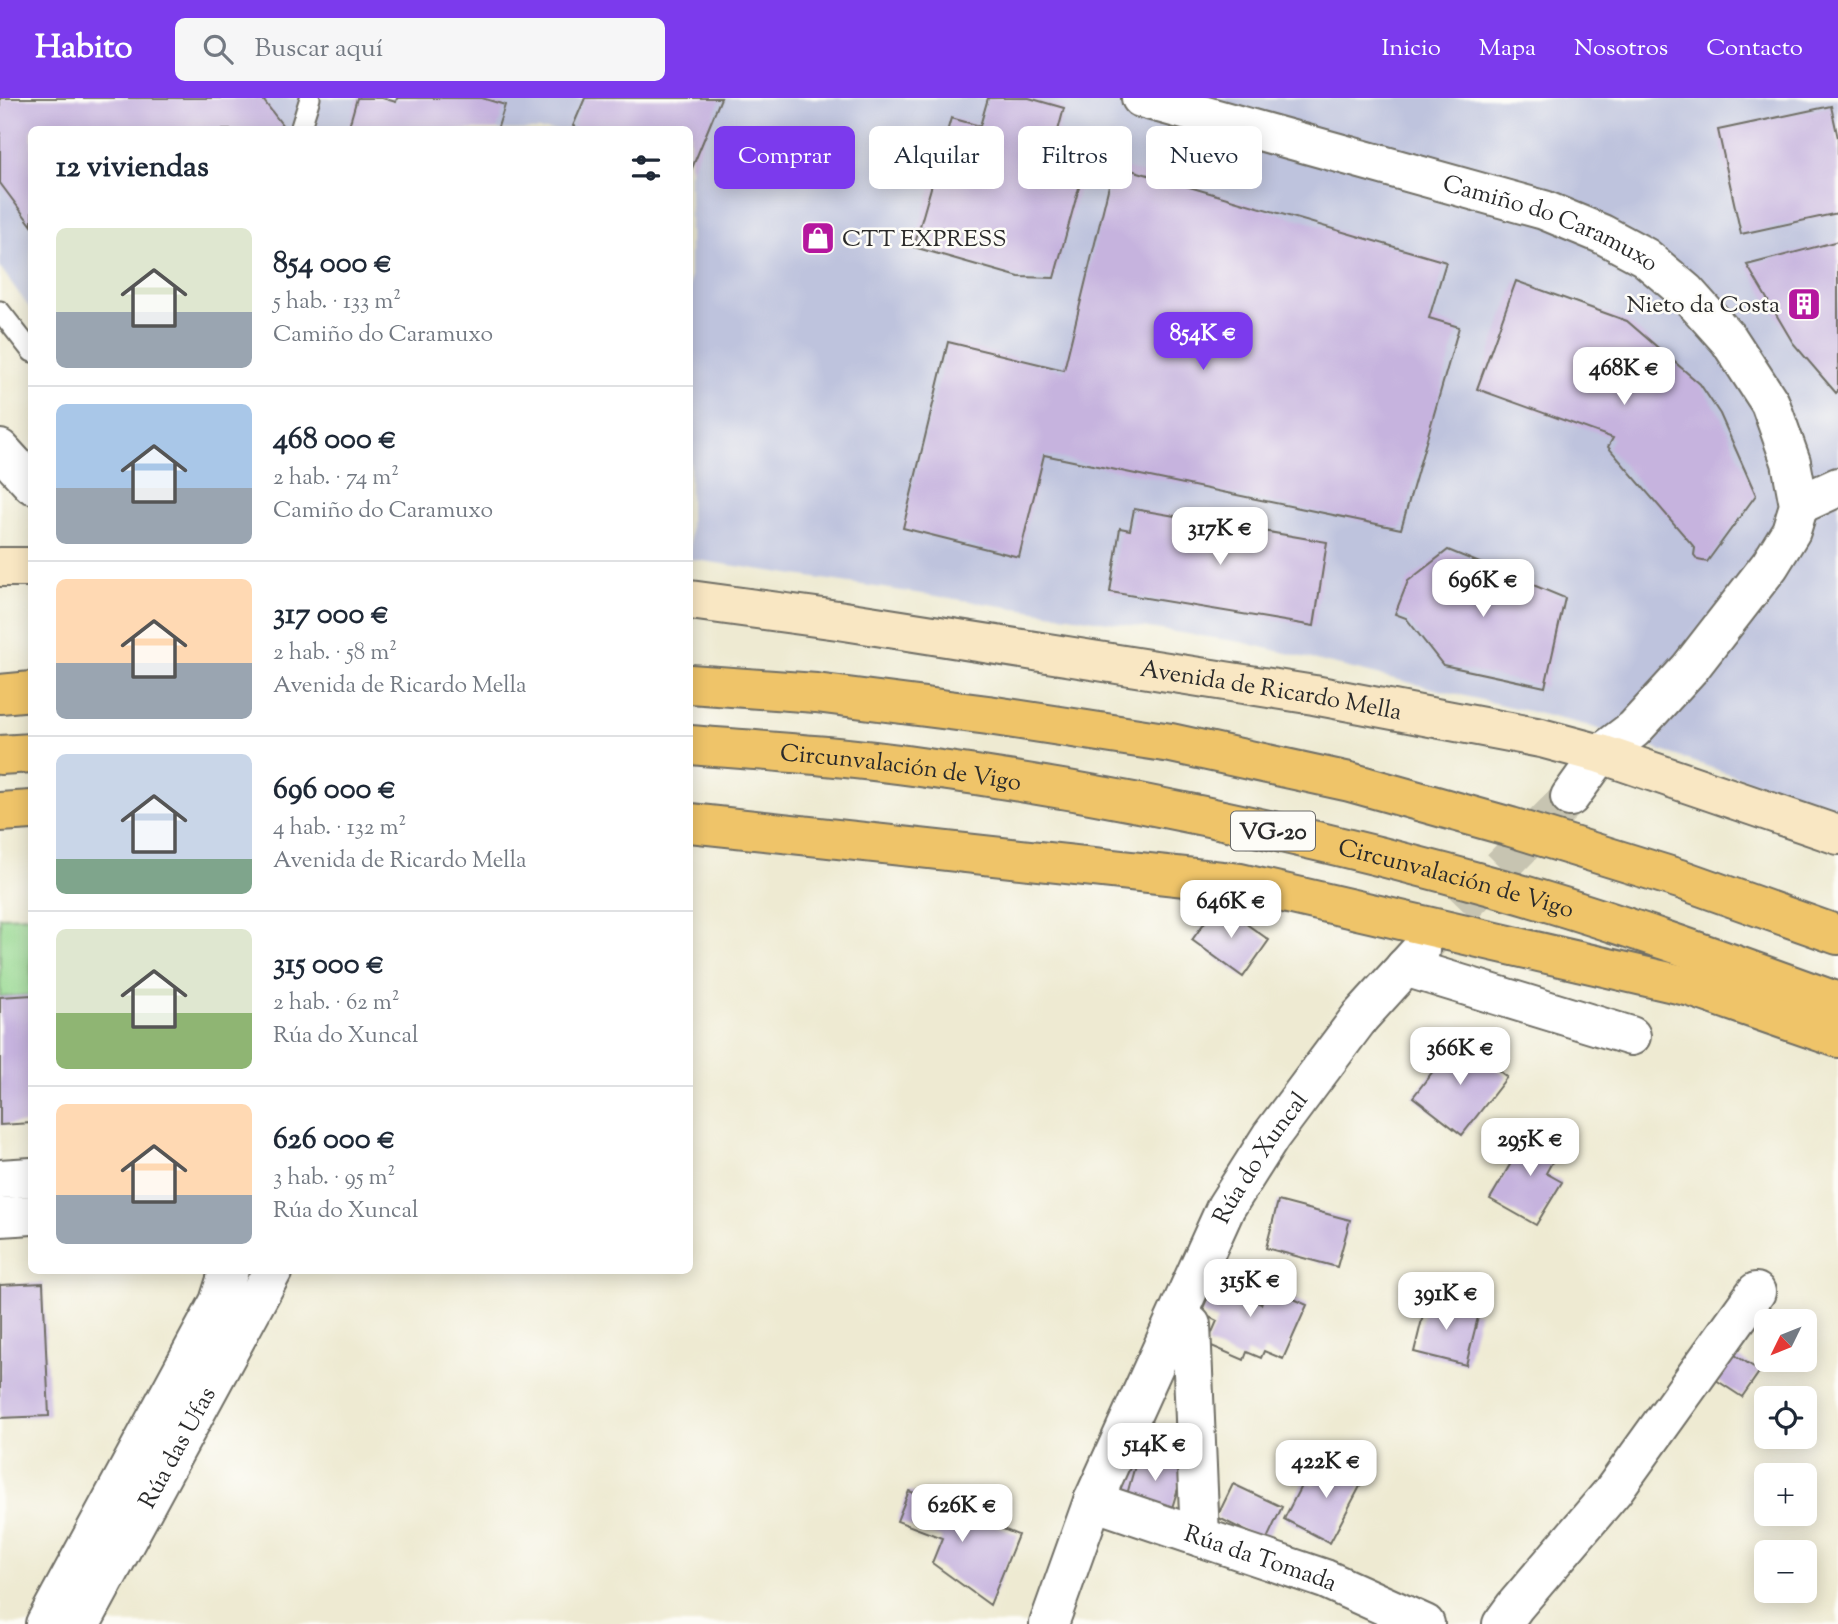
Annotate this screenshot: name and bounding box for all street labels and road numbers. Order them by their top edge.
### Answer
street label: Camiño do Caramuxo [1438,168,1666,281]
street label: Avenida de Ricardo Mella [1137,653,1404,730]
street label: Circunvalación de Vigo [779,737,1024,801]
road number: VG-20 [1231,811,1315,850]
street label: Circunvalación de Vigo [1334,832,1578,928]
street label: Rúa do Xuncal [1206,1085,1317,1230]
street label: Rúa das Ufas [132,1381,226,1515]
street label: Rúa da Tomada [1179,1518,1342,1601]

